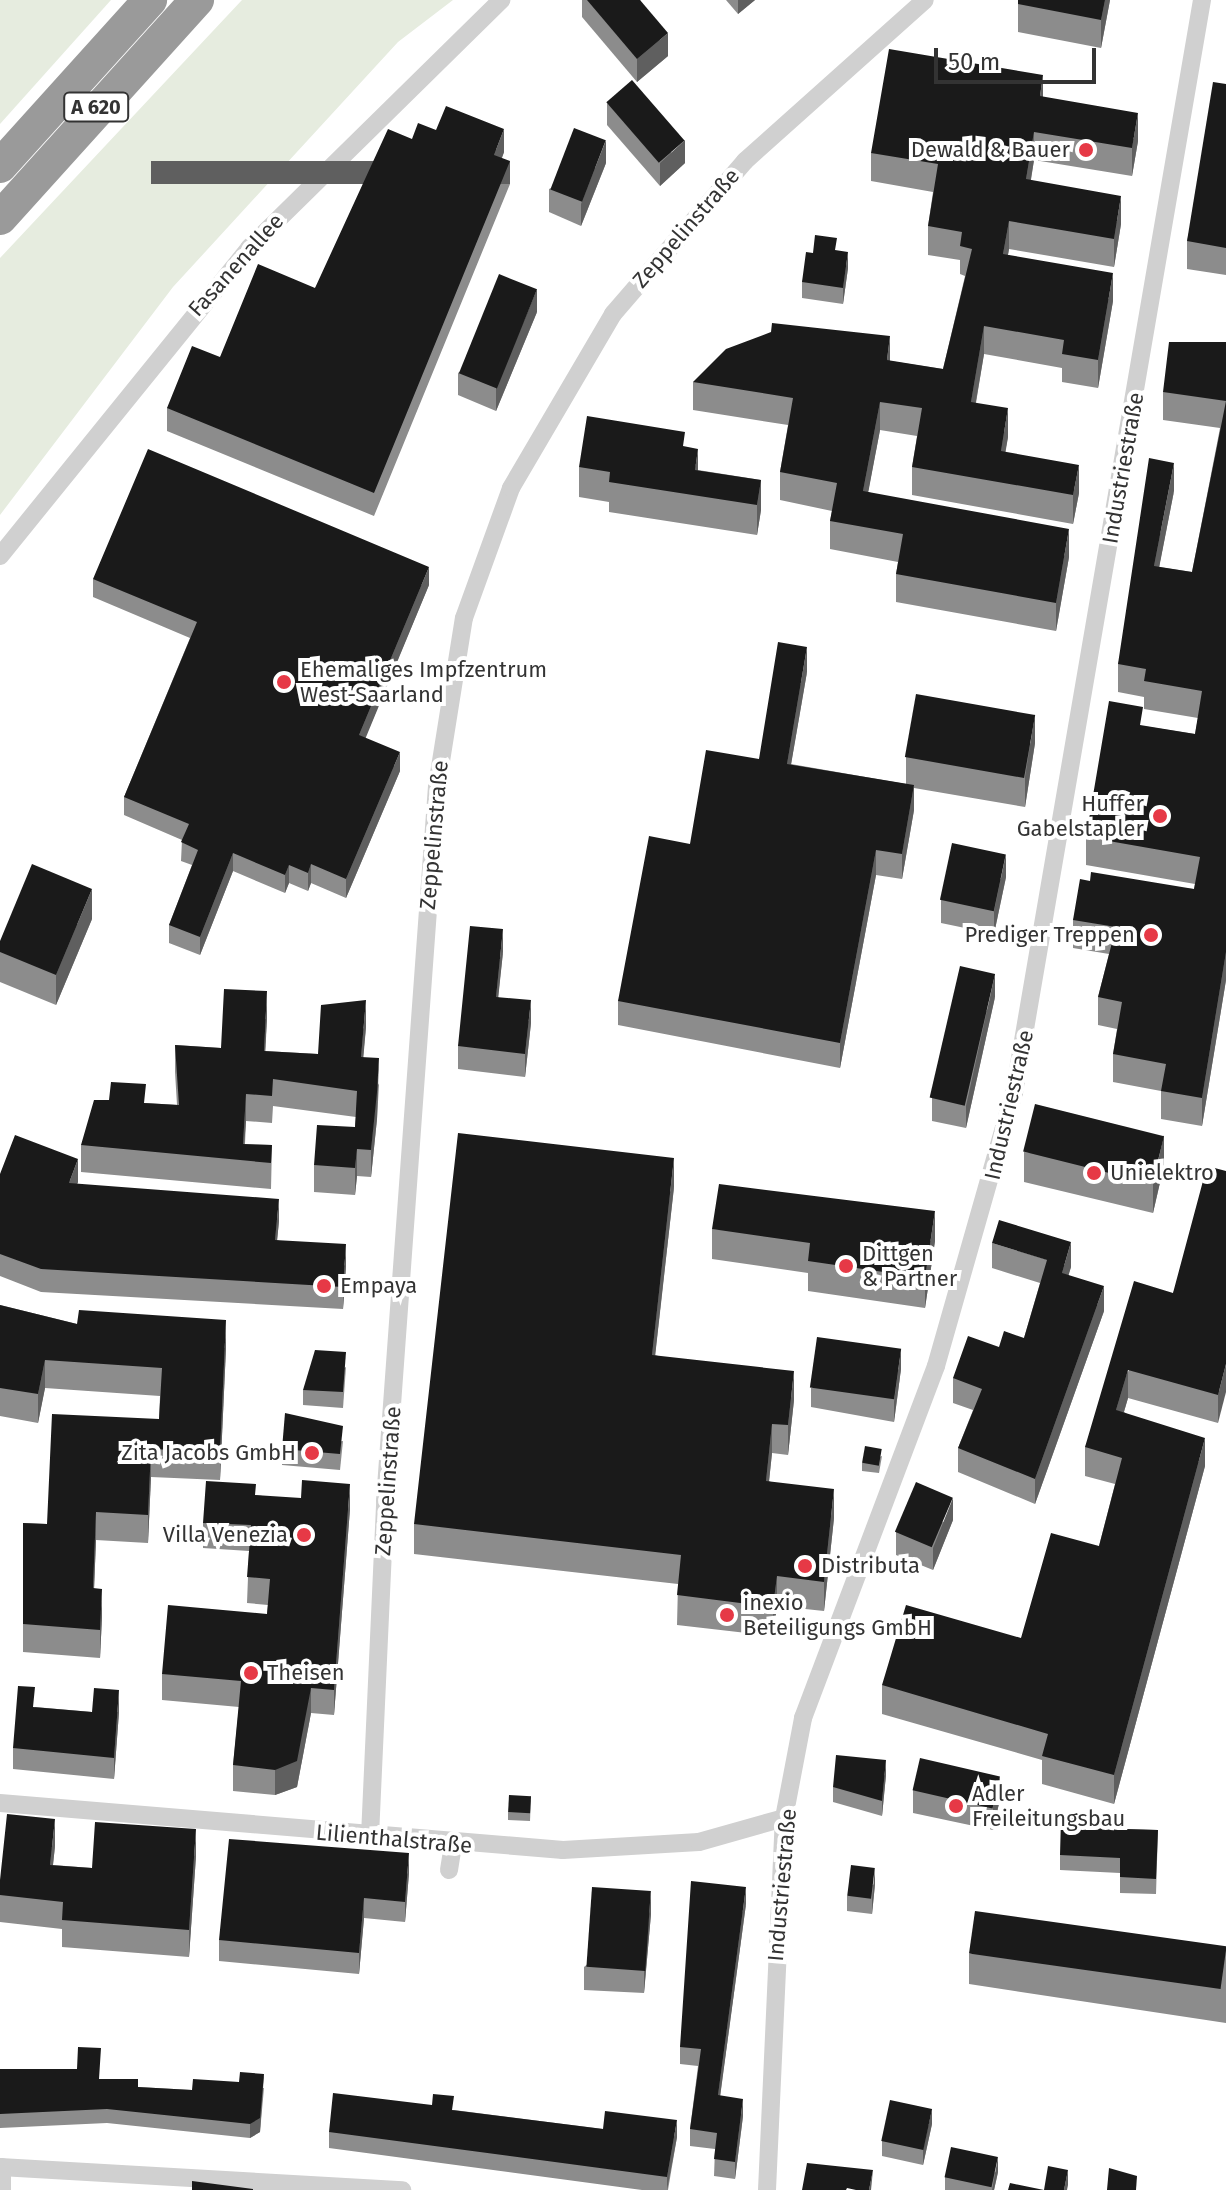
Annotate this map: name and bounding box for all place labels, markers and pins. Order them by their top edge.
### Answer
place label: Dewald & Bauer [911,137,1070,163]
marker: Dewald & Bauer [1077,141,1095,159]
place label: Ehemaliges Impfzentrum West-Saarland [300,656,547,708]
marker: Ehemaliges Impfzentrum West-Saarland [275,673,293,691]
place label: Huffer Gabelstapler [1017,790,1144,842]
marker: Huffer Gabelstapler [1151,807,1169,825]
place label: Prediger Treppen [965,922,1135,948]
marker: Prediger Treppen [1142,926,1160,944]
place label: Unielektro [1110,1160,1214,1186]
marker: Unielektro [1085,1164,1103,1182]
place label: Dittgen & Partner [862,1240,957,1292]
marker: Dittgen & Partner [837,1257,855,1275]
place label: Empaya [340,1273,417,1299]
marker: Empaya [315,1277,333,1295]
place label: Zita Jacobs GmbH [121,1440,296,1466]
marker: Zita Jacobs GmbH [303,1444,321,1462]
place label: Villa Venezia [163,1522,288,1548]
marker: Villa Venezia [295,1526,313,1544]
place label: Distributa [821,1553,920,1579]
marker: Distributa [796,1557,814,1575]
place label: inexio Beteiligungs GmbH [743,1589,932,1640]
marker: inexio Beteiligungs GmbH [718,1606,736,1624]
place label: Theisen [267,1660,345,1686]
marker: Theisen [242,1664,260,1682]
place label: Adler Freileitungsbau [972,1780,1125,1832]
marker: Adler Freileitungsbau [947,1797,965,1815]

